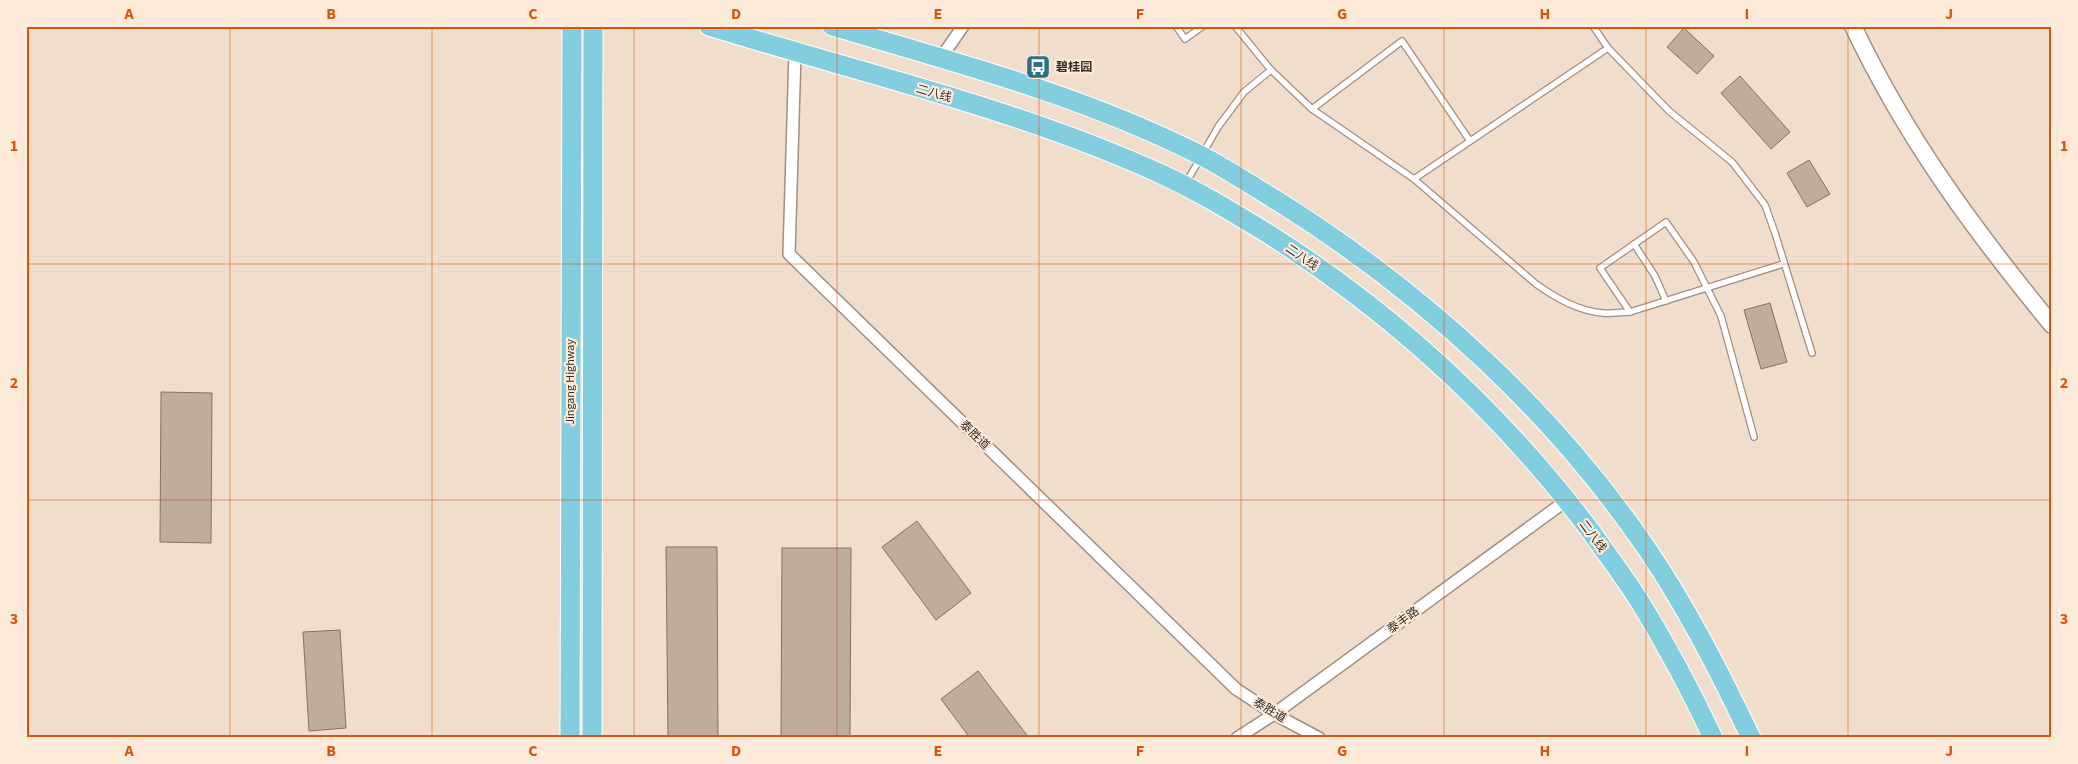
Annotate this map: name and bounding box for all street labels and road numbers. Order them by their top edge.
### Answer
street label: 二八线 [914,80,954,107]
street label: 二八线 [1282,240,1321,275]
street label: Jingang Highway [562,339,579,425]
street label: 泰胜道 [956,417,994,454]
street label: 二八线 [1575,517,1610,556]
street label: 泰丰路 [1384,603,1423,638]
street label: 泰胜道 [1250,694,1290,727]

